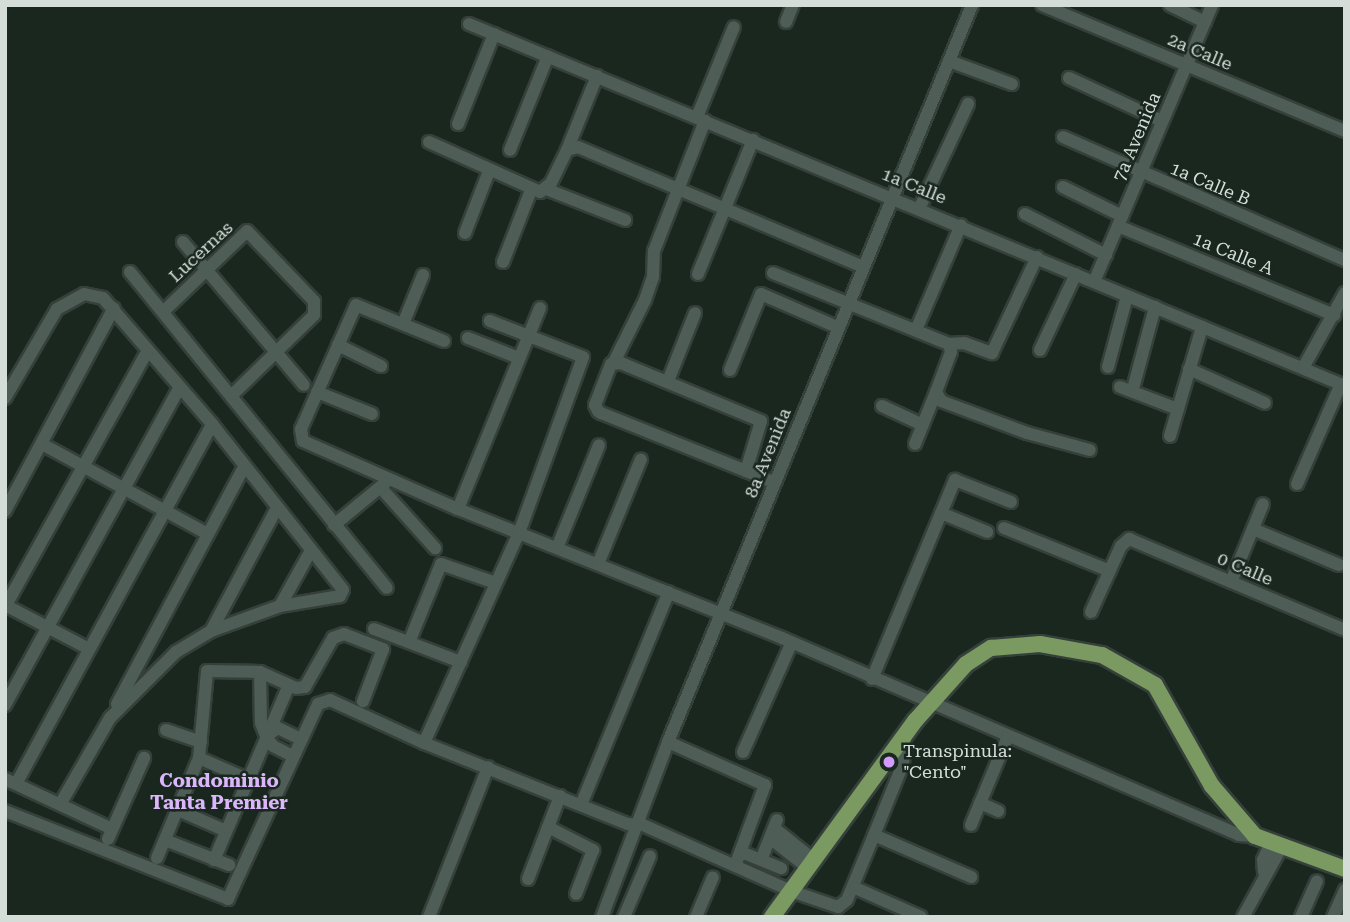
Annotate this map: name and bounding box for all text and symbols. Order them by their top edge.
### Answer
street label: 2a Calle [1164,29,1236,75]
street label: 7a Avenida [1108,89,1166,185]
street label: 1a Calle B [1167,158,1253,210]
street label: 1a Calle [878,163,950,209]
street label: Lucernas [165,217,237,287]
street label: 1a Calle A [1189,228,1277,280]
street label: 8a Avenida [740,405,796,501]
street label: 0 Calle [1214,548,1276,590]
place label: Transpinula: "Cento" [903,741,1012,784]
marker: Transpinula: "Cento" [881,754,897,770]
district label: Condominio Tanta Premier [150,770,288,814]

